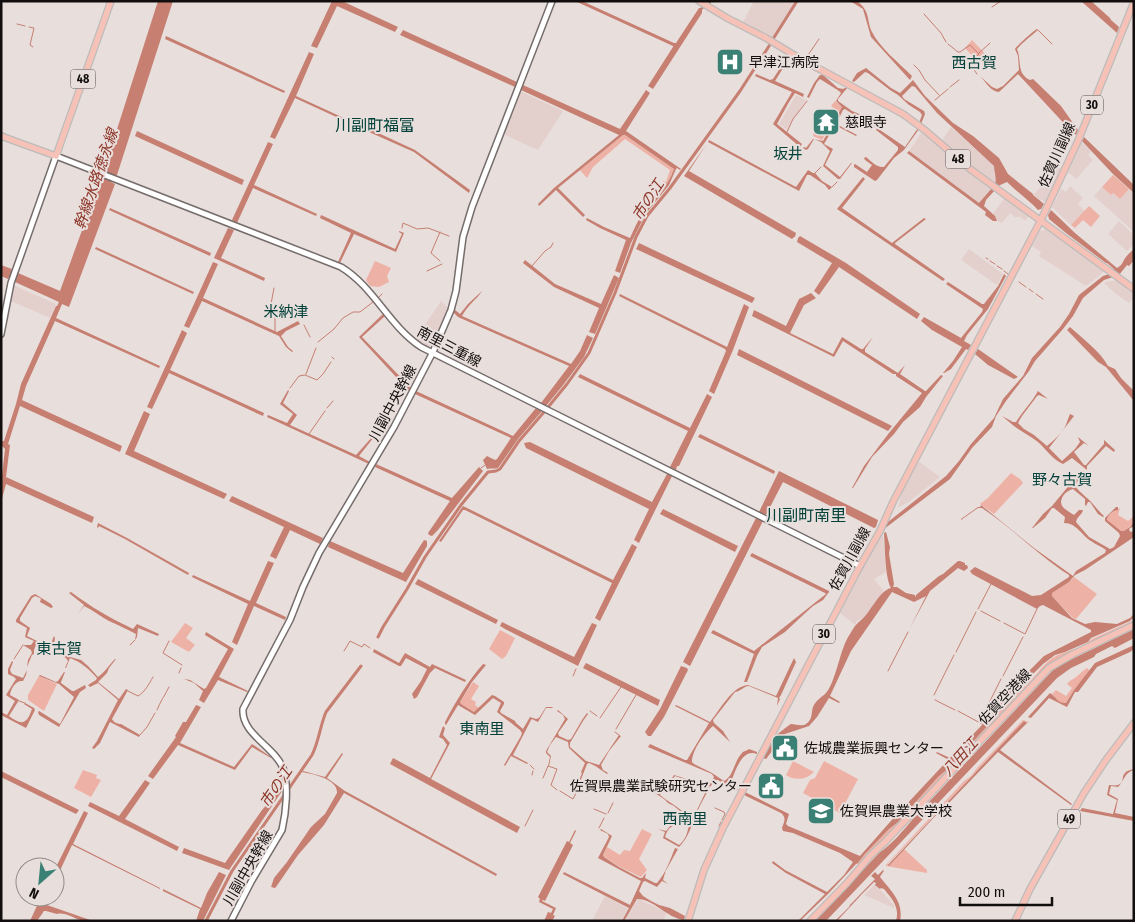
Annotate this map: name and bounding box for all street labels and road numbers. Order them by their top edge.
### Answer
road number: 48 [70,70,96,88]
road number: 30 [1081,96,1103,114]
street label: 佐賀川副線 [1035,120,1079,190]
road number: 48 [946,150,970,168]
street label: 南里三重線 [414,323,484,371]
street label: 川副中央幹線 [366,362,420,444]
street label: 佐賀川副線 [826,524,874,594]
road number: 30 [813,624,835,644]
street label: 佐賀空港線 [975,666,1035,728]
road number: 49 [1058,810,1080,829]
street label: 川副中央幹線 [220,827,276,909]

